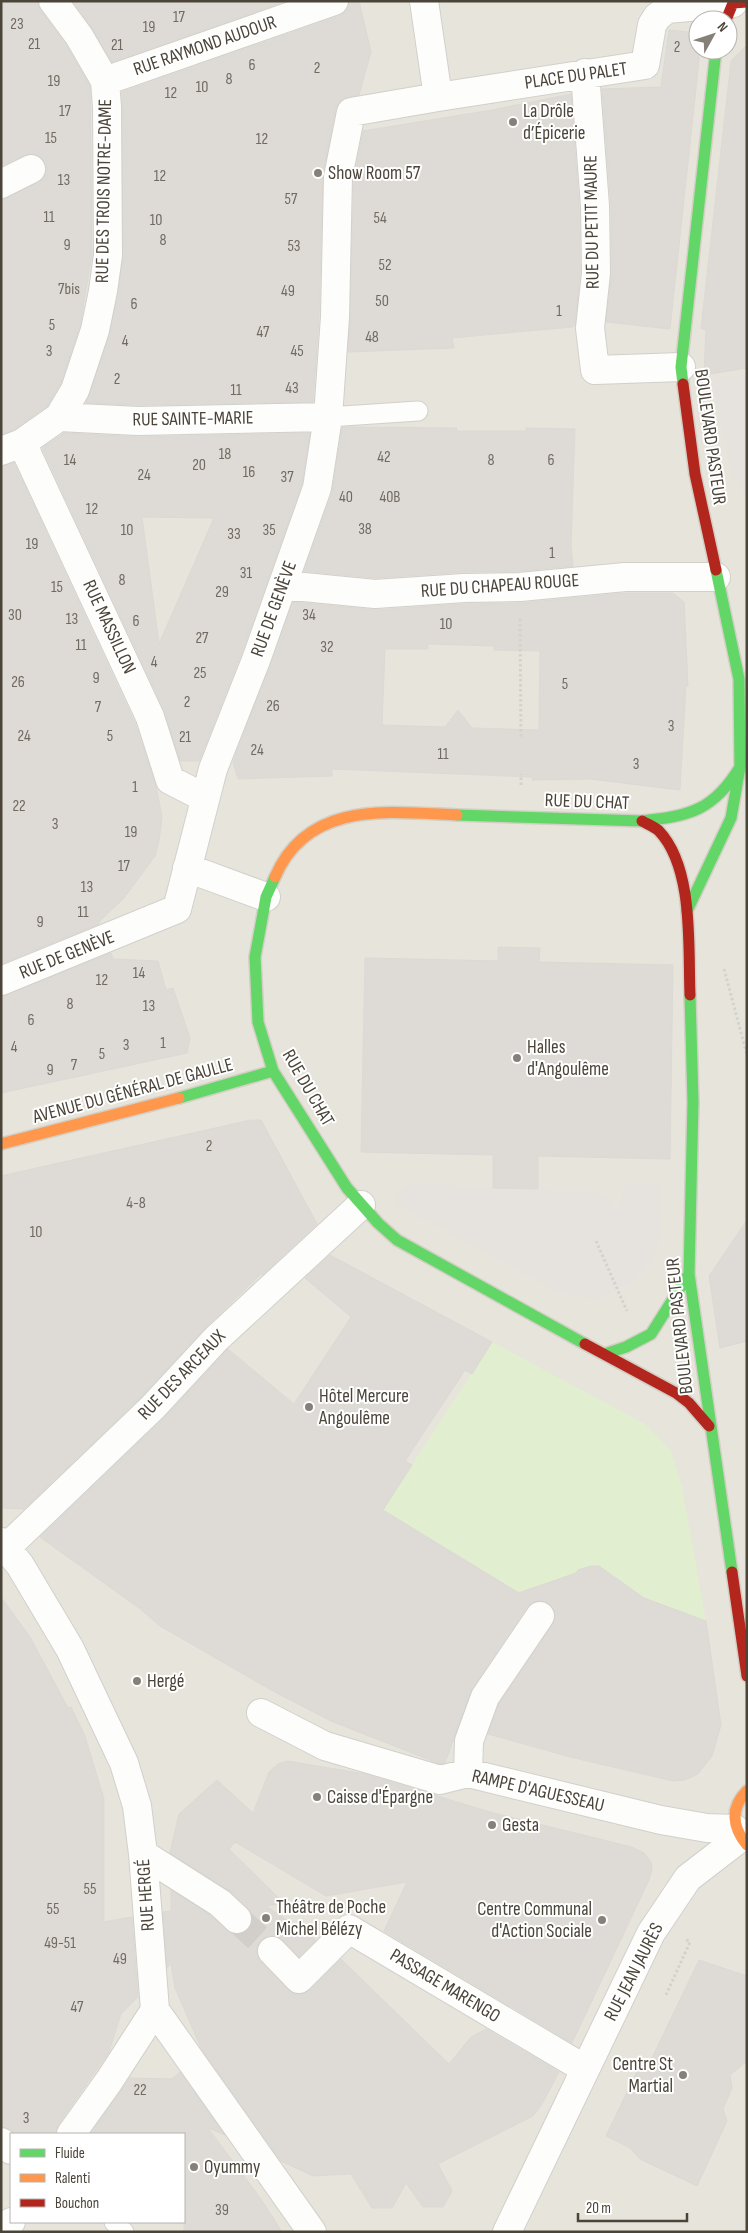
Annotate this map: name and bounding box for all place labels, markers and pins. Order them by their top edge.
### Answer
place label: La Drôle d’Épicerie [523,100,585,145]
marker: La Drôle d’Épicerie [507,116,519,128]
place label: Show Room 57 [328,162,421,185]
marker: Show Room 57 [312,167,324,179]
place label: Halles d'Angoulême [527,1036,609,1081]
marker: Halles d'Angoulême [511,1052,523,1064]
place label: Hôtel Mercure Angoulême [318,1385,409,1430]
marker: Hôtel Mercure Angoulême [303,1401,315,1413]
place label: Hergé [147,1670,184,1693]
marker: Hergé [131,1675,143,1687]
place label: Caisse d'Épargne [327,1786,433,1809]
marker: Caisse d'Épargne [311,1791,323,1803]
place label: Gesta [502,1814,539,1837]
marker: Gesta [486,1819,498,1831]
place label: Théâtre de Poche Michel Bélézy [276,1896,386,1941]
place label: Centre Communal d'Action Sociale [477,1898,592,1943]
marker: Théâtre de Poche Michel Bélézy [260,1912,272,1924]
marker: Centre Communal d'Action Sociale [596,1914,608,1926]
place label: Centre St Martial [613,2053,673,2098]
marker: Centre St Martial [677,2069,689,2081]
place label: Oyummy [204,2156,261,2179]
marker: Oyummy [188,2161,200,2173]

